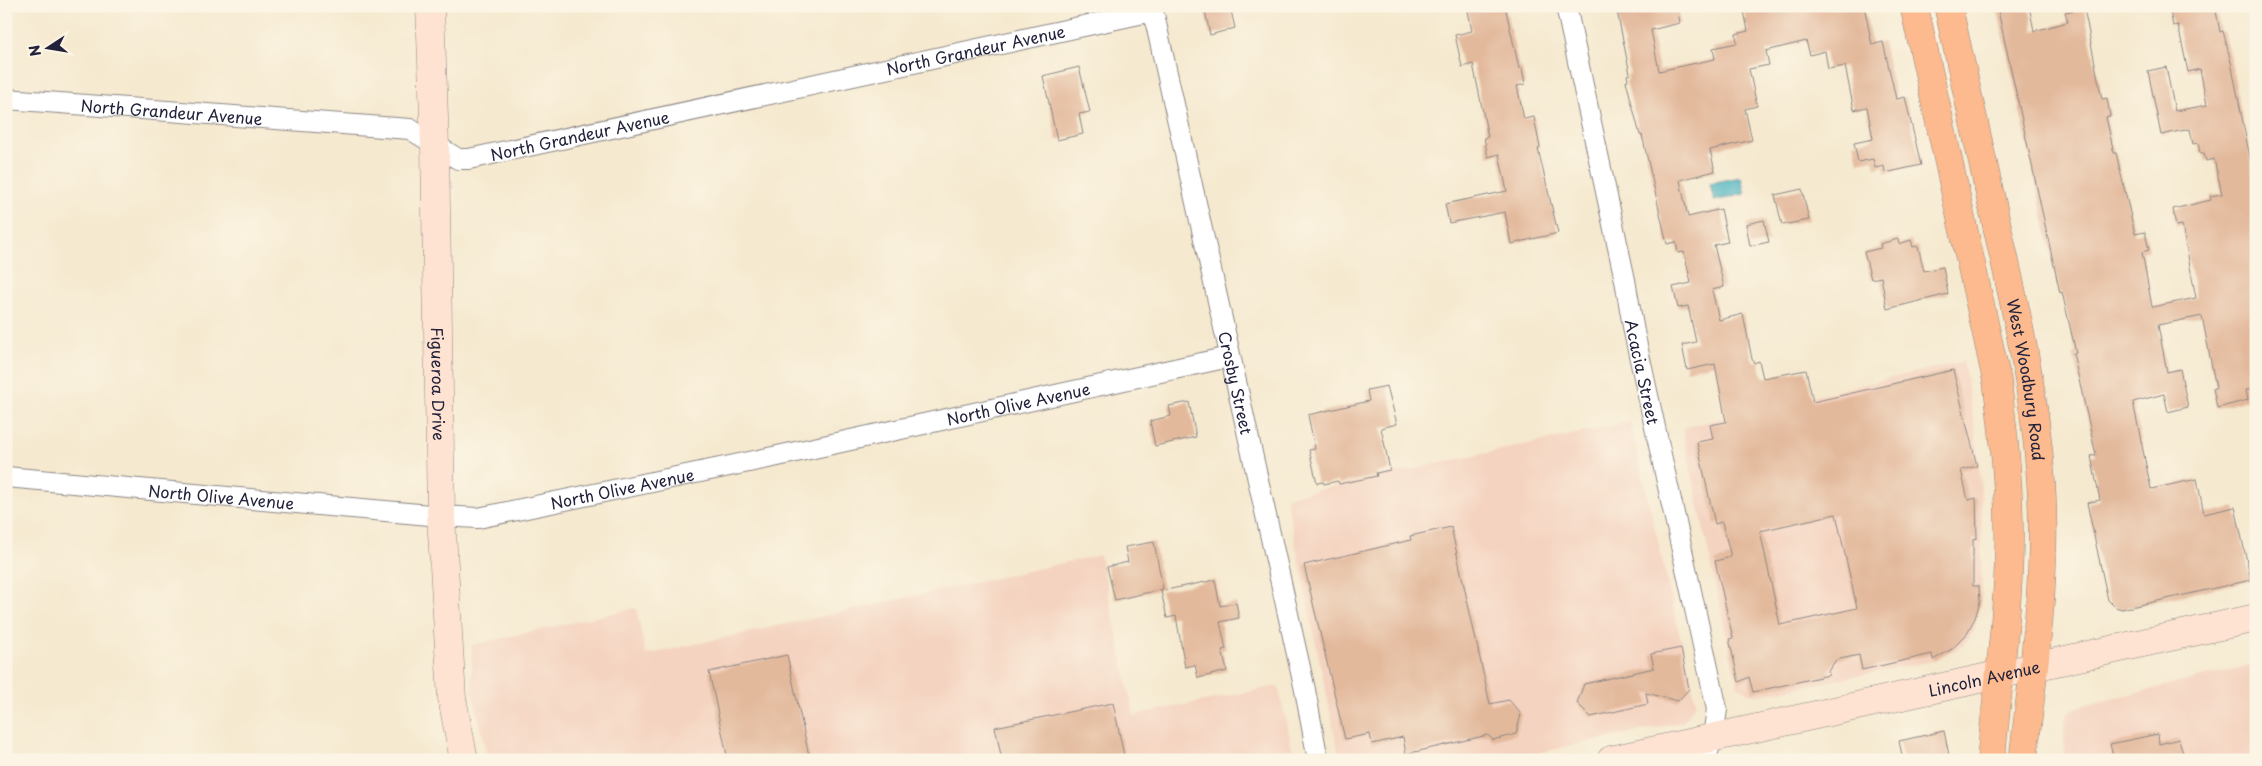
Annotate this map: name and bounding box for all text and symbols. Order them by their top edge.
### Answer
street label: North Grandeur Avenue [884,18,1067,80]
north arrow [22,22,72,72]
text: N [23,43,46,58]
street label: North Grandeur Avenue [80,93,264,130]
street label: North Grandeur Avenue [488,104,672,166]
street label: West Woodbury Road [2002,296,2051,462]
street label: Acacia Street [1620,318,1666,427]
street label: Figueroa Drive [426,327,452,441]
street label: Crosby Street [1213,329,1259,437]
street label: North Olive Avenue [944,376,1092,431]
street label: North Olive Avenue [548,462,696,515]
street label: North Olive Avenue [147,478,295,515]
street label: Lincoln Avenue [1926,654,2042,702]

